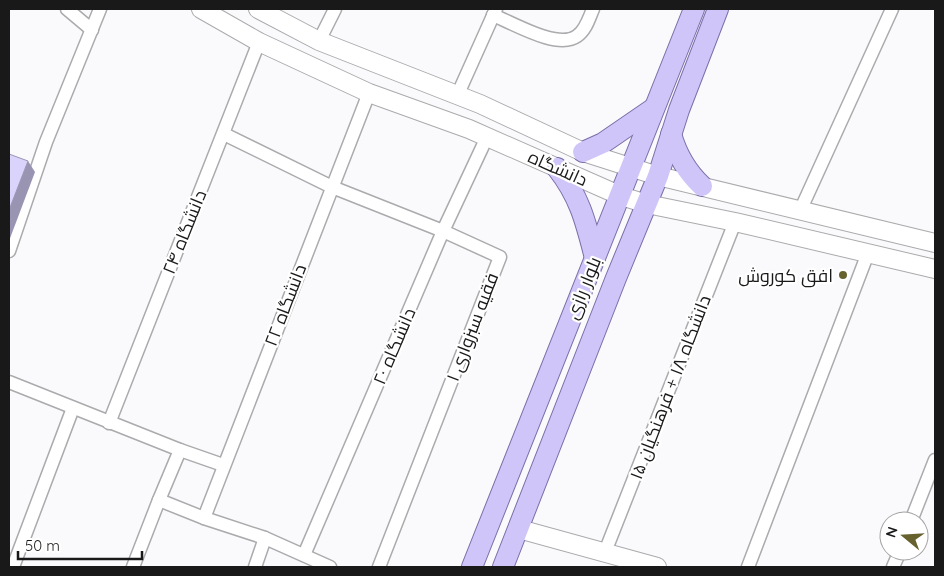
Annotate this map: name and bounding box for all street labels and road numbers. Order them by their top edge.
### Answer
street label: دانشگاه [525,145,591,191]
street label: دانشگاه ۲۴ [157,187,211,277]
street label: بلوار رازی [560,253,606,323]
street label: دانشگاه ۲۲ [259,261,311,349]
street label: فقیه سبزواری ۱ [441,269,503,385]
street label: دانشگاه ۱۸ + فرهنگیان ۱۵ [624,292,716,482]
street label: دانشگاه ۲۰ [368,304,420,388]

